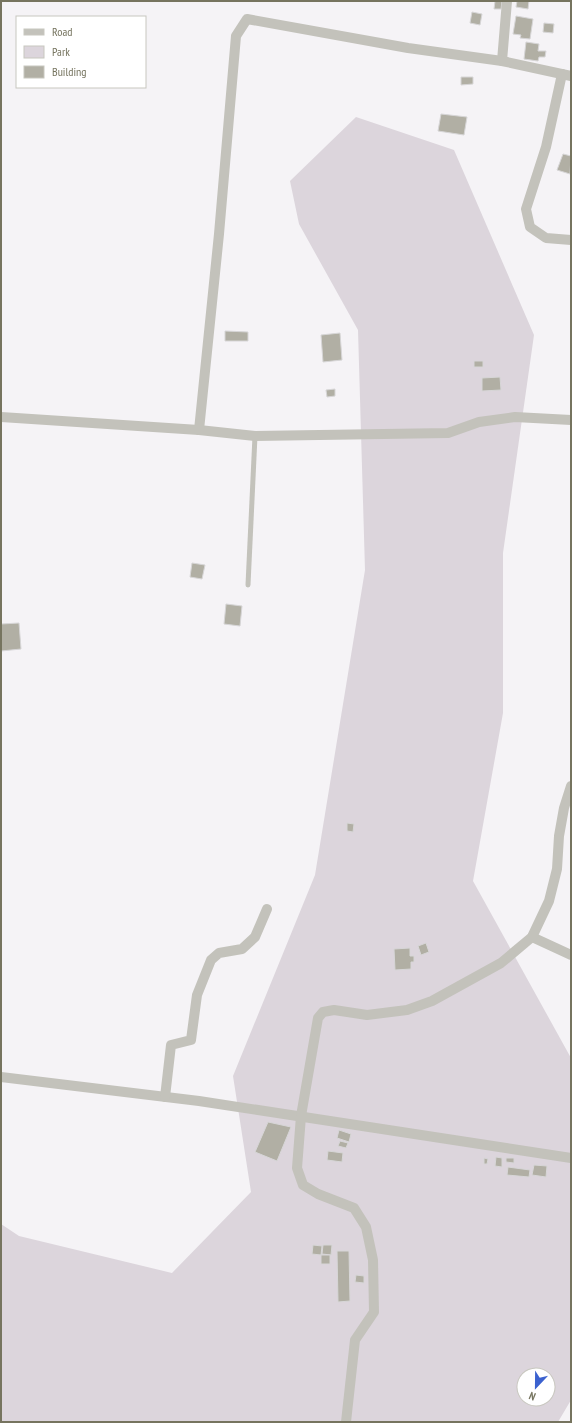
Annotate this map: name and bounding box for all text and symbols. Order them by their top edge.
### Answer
legend [16,16,146,88]
text: Road [52,24,72,39]
text: Park [52,44,70,59]
text: Building [52,64,87,79]
north arrow [516,1367,556,1407]
text: N [527,1389,538,1404]

